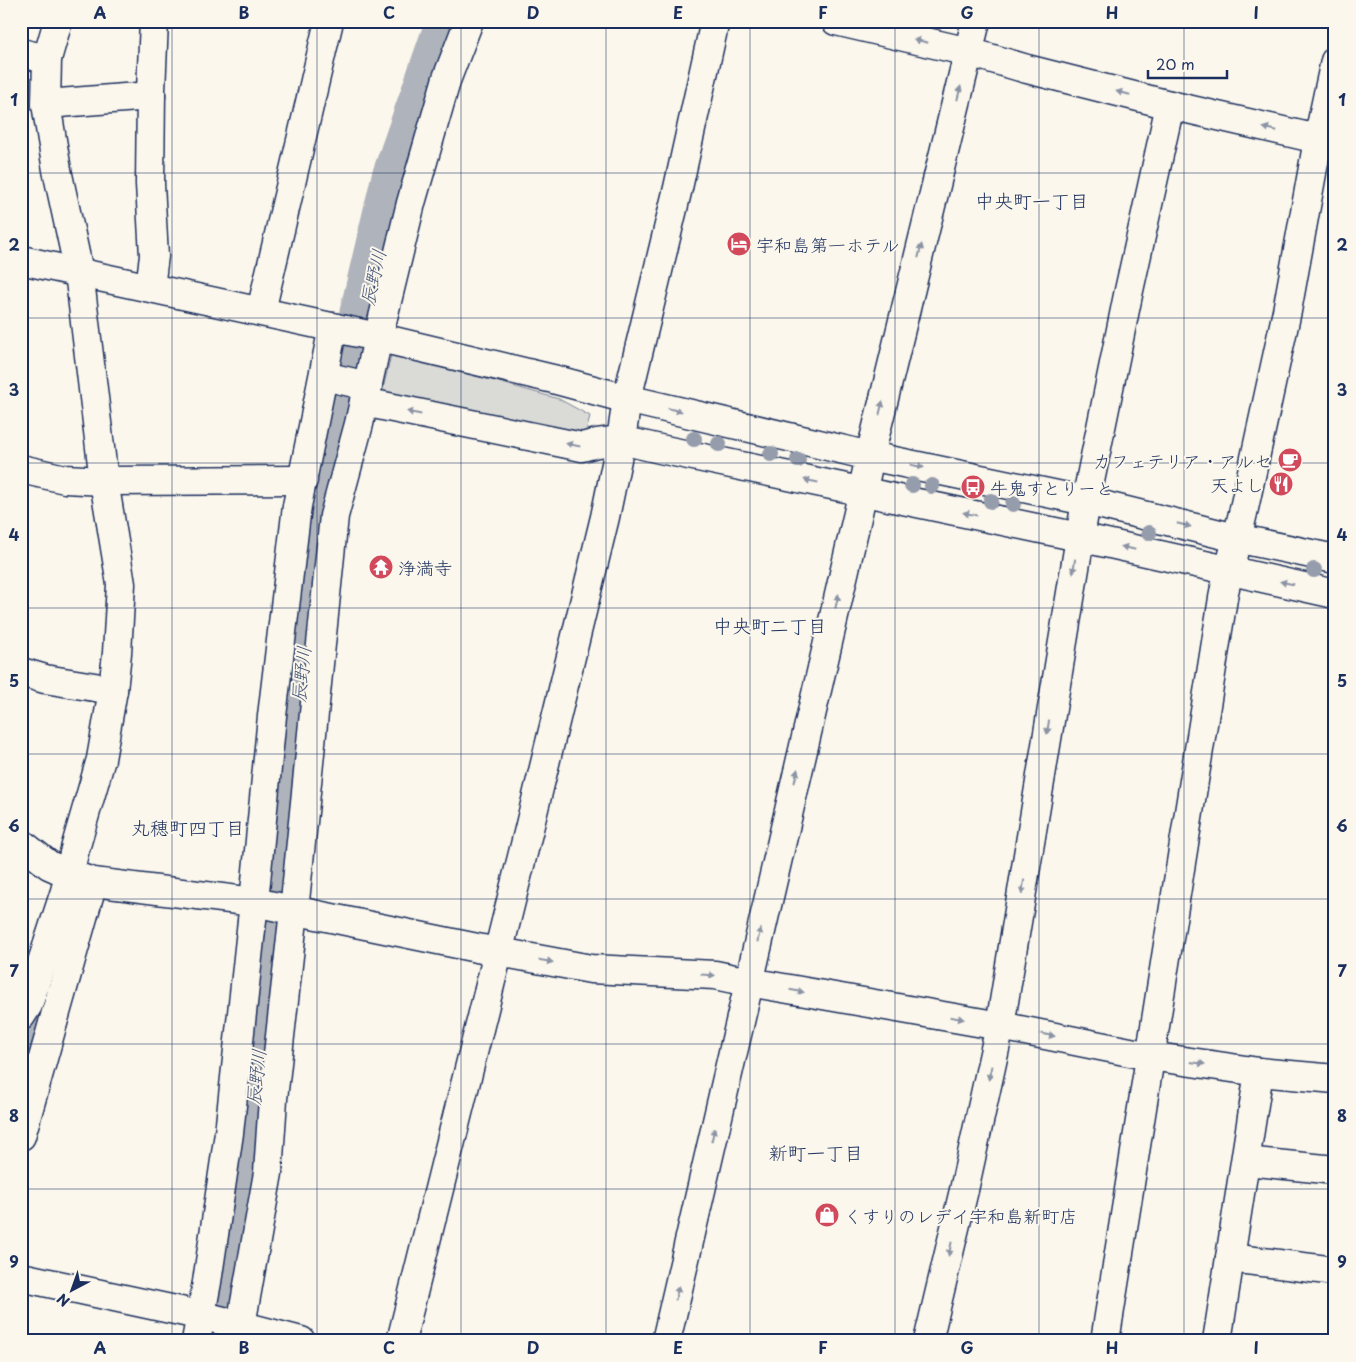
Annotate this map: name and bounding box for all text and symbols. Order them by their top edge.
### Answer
text: A [94,0,107,24]
text: B [239,0,250,24]
text: C [383,0,395,24]
text: D [527,0,539,24]
text: E [673,0,683,24]
text: F [818,0,828,24]
text: G [960,0,974,24]
text: H [1106,0,1118,24]
text: I [1253,0,1259,24]
one-way arrow [914,37,929,45]
scale bar [1148,48,1227,80]
text: 20 m [1156,52,1195,75]
one-way arrow [955,85,963,100]
text: 1 [10,87,18,111]
text: 1 [1338,87,1346,111]
one-way arrow [1115,89,1130,97]
one-way arrow [1263,125,1278,133]
district label: 中央町一丁目 [975,186,1089,214]
hotel icon: 宇和島第一ホテル [726,231,752,257]
place label: 宇和島第一ホテル [756,231,899,258]
text: 2 [8,232,20,256]
text: 2 [1336,232,1348,256]
one-way arrow [916,243,924,258]
water label: 辰野川 [352,246,392,308]
text: 3 [9,377,19,401]
text: 3 [1337,377,1347,401]
one-way arrow [877,401,885,416]
one-way arrow [667,406,682,414]
one-way arrow [405,408,421,416]
one-way arrow [565,441,581,449]
place label: カフェテリア・アルセ [1093,447,1272,474]
cafe icon: カフェテリア・アルセ [1277,447,1303,473]
one-way arrow [910,462,925,470]
place label: 天よし [1210,471,1264,498]
restaurant icon: 天よし [1268,471,1294,497]
bus stop icon: 牛鬼すとりーと [960,474,986,500]
place label: 牛鬼すとりーと [990,474,1114,501]
one-way arrow [802,476,818,484]
one-way arrow [962,510,977,518]
one-way arrow [1177,521,1192,529]
text: 4 [9,522,20,546]
text: 4 [1337,522,1348,546]
one-way arrow [1121,544,1136,552]
temple icon: 浄満寺 [368,554,394,580]
place label: 浄満寺 [398,554,452,581]
one-way arrow [1070,559,1078,575]
one-way arrow [1280,579,1295,587]
one-way arrow [833,594,841,609]
district label: 中央町二丁目 [713,611,827,639]
water label: 辰野川 [283,644,317,704]
text: 5 [9,668,19,692]
text: 5 [1337,668,1347,692]
one-way arrow [1044,719,1052,735]
one-way arrow [792,769,800,784]
text: 6 [8,813,20,837]
district label: 丸穂町四丁目 [131,813,245,841]
text: 6 [1336,813,1348,837]
one-way arrow [1018,879,1026,895]
one-way arrow [756,926,764,942]
text: 7 [9,958,19,982]
one-way arrow [539,958,555,966]
text: 7 [1337,958,1347,982]
one-way arrow [700,971,716,979]
one-way arrow [789,987,805,995]
one-way arrow [949,1015,965,1023]
one-way arrow [1041,1031,1056,1039]
water label: 辰野川 [238,1047,272,1107]
one-way arrow [1190,1059,1206,1067]
one-way arrow [986,1066,994,1081]
text: 8 [9,1103,19,1127]
text: 8 [1337,1103,1347,1127]
one-way arrow [710,1126,718,1142]
district label: 新町一丁目 [768,1138,864,1166]
shop icon: くすりのレデイ宇和島新町店 [814,1202,840,1228]
place label: くすりのレデイ宇和島新町店 [844,1202,1077,1229]
one-way arrow [946,1241,954,1256]
text: 9 [9,1249,19,1273]
text: 9 [1337,1249,1347,1273]
north arrow [48,1264,98,1314]
one-way arrow [673,1286,681,1301]
text: N [52,1289,74,1312]
text: A [94,1335,107,1359]
text: B [239,1335,250,1359]
text: C [383,1335,395,1359]
text: D [527,1335,539,1359]
text: E [673,1335,683,1359]
text: F [818,1335,828,1359]
text: G [960,1335,974,1359]
text: H [1106,1335,1118,1359]
text: I [1253,1335,1259,1359]

